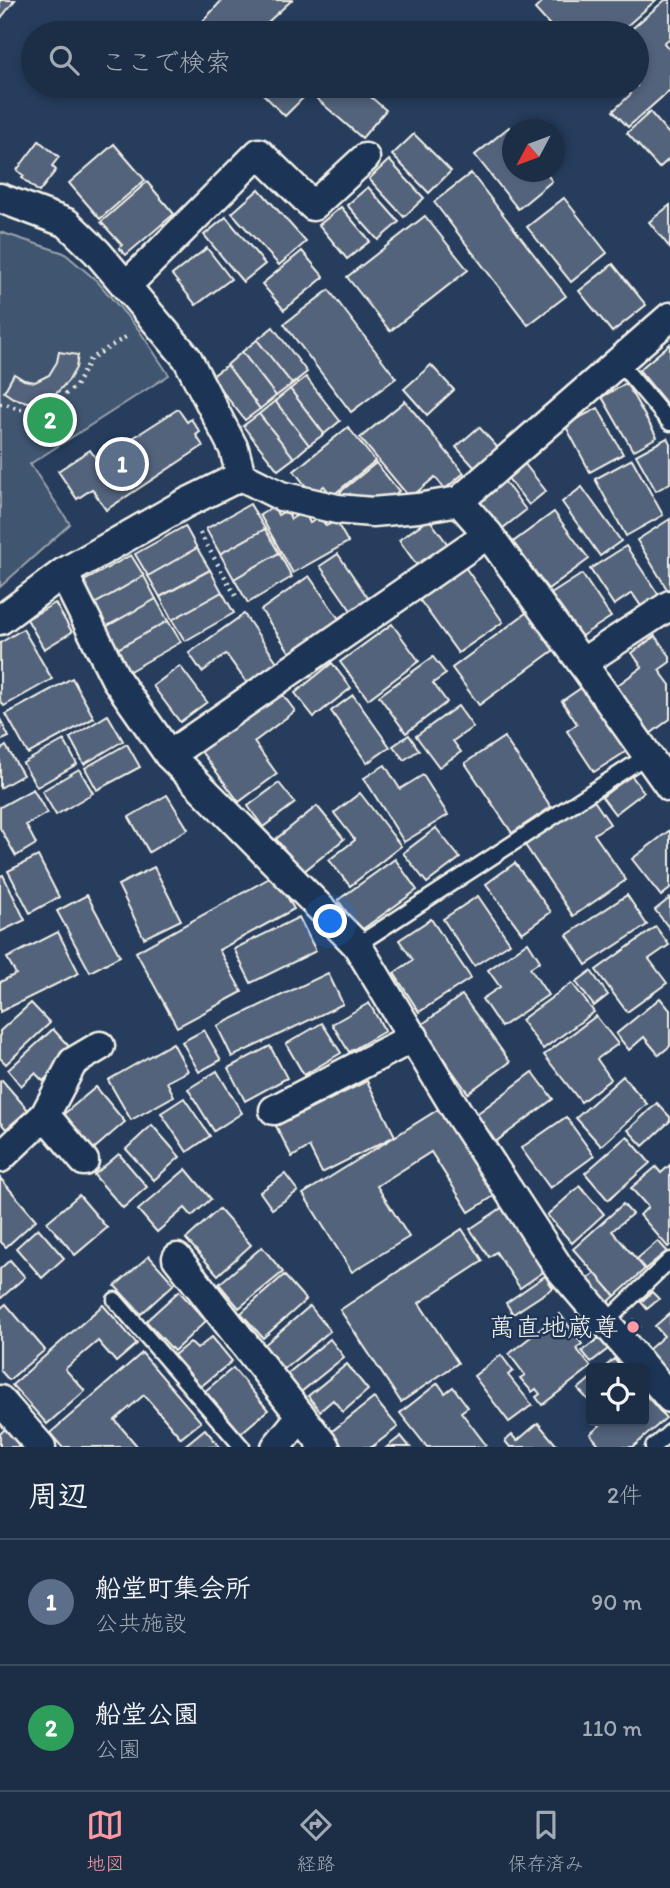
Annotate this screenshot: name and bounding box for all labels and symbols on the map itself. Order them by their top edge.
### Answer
north arrow [502,119,565,182]
pin: 2 [27,394,73,446]
pin: 1 [99,438,145,490]
your location [313,904,347,938]
place label: 萬直地蔵尊 [489,1311,619,1343]
marker: 萬直地蔵尊 [625,1319,641,1335]

